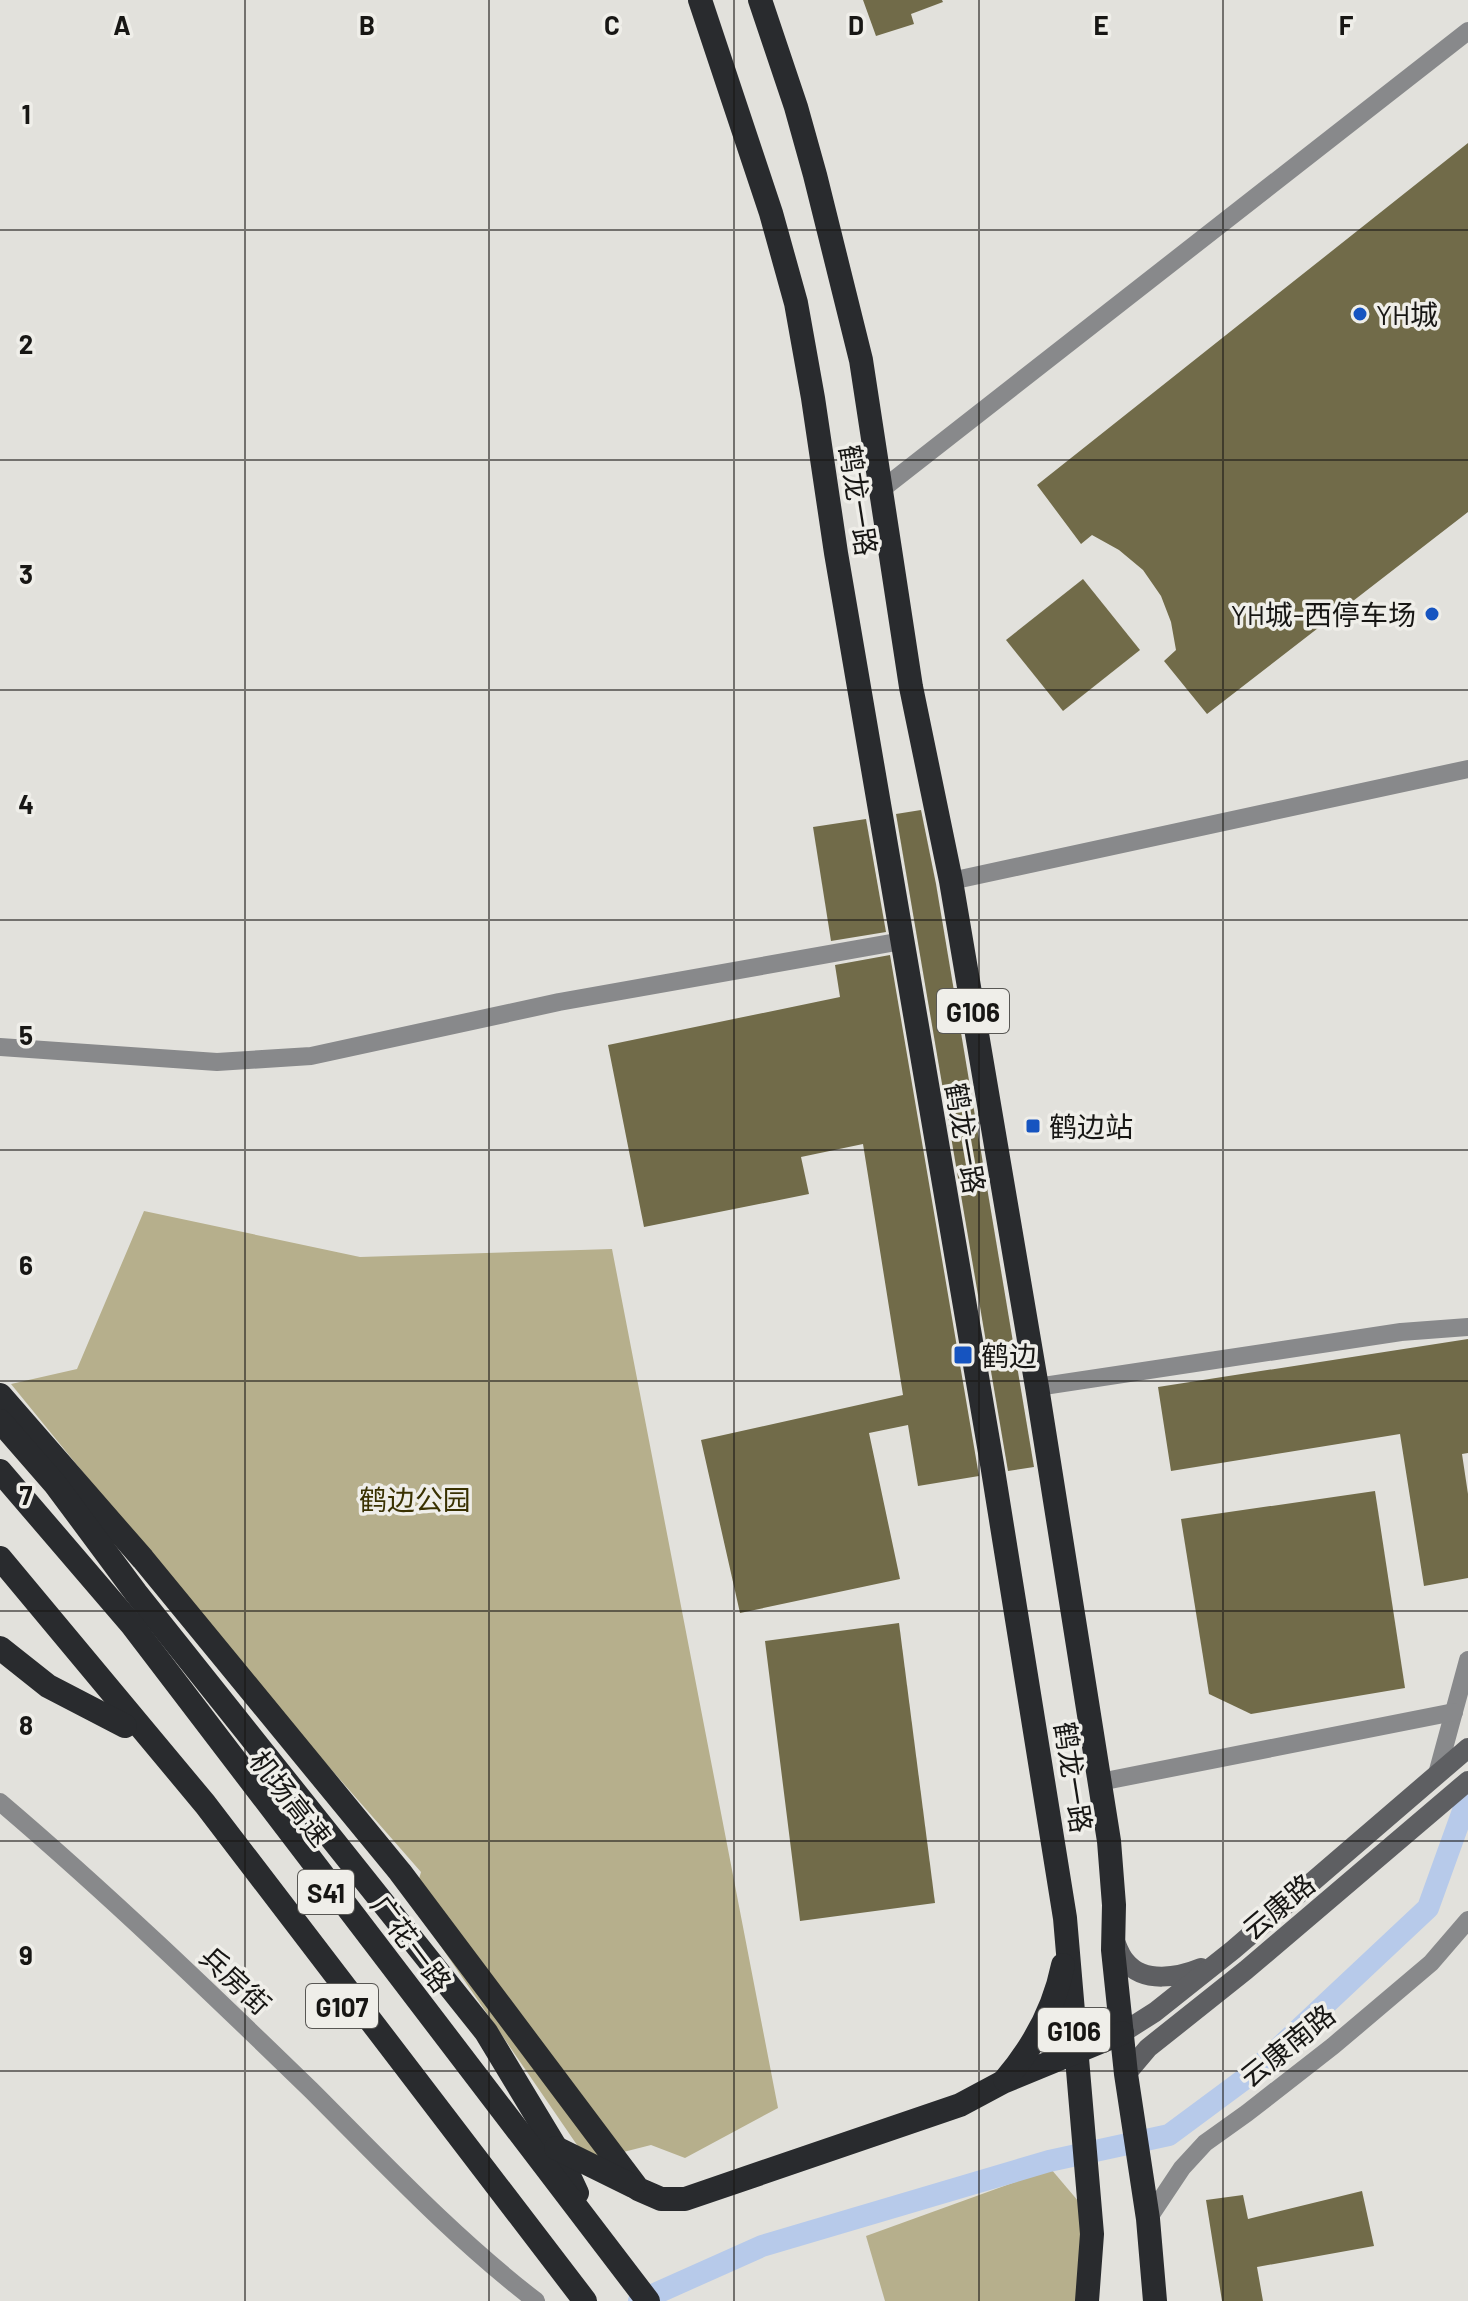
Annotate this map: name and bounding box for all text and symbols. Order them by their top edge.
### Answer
text: A [113,9,131,40]
text: B [359,9,375,40]
text: C [604,9,620,40]
text: D [848,9,864,40]
text: E [1093,9,1109,40]
text: F [1339,9,1354,40]
text: 1 [21,98,31,129]
place label: YH城 [1376,297,1438,331]
marker: YH城 [1351,305,1369,323]
text: 2 [19,328,33,359]
street label: 鹤龙一路 [833,442,885,558]
text: 3 [19,558,33,589]
place label: YH城-西停车场 [1231,597,1416,631]
marker: YH城-西停车场 [1423,605,1441,623]
text: 4 [18,788,34,819]
road number: G106 [937,989,1009,1033]
text: 5 [19,1019,33,1050]
street label: 鹤龙一路 [940,1080,992,1196]
place label: 鹤边站 [1049,1109,1133,1143]
marker: 鹤边站 [1024,1117,1042,1135]
text: 6 [19,1249,33,1280]
place label: 鹤边 [981,1338,1037,1372]
marker: 鹤边 [952,1344,974,1366]
text: 7 [20,1479,33,1510]
park label: 鹤边公园 [359,1482,471,1516]
text: 8 [19,1709,33,1740]
street label: 鹤龙一路 [1048,1719,1100,1835]
street label: 机场高速 [243,1743,339,1853]
street label: 云康路 [1235,1866,1321,1946]
road number: S41 [298,1870,354,1914]
street label: 广花一路 [365,1888,459,1998]
text: 9 [19,1939,33,1970]
street label: 兵房街 [194,1939,278,2021]
road number: G107 [306,1984,378,2028]
street label: 云康南路 [1233,1997,1341,2093]
road number: G106 [1038,2008,1110,2052]

